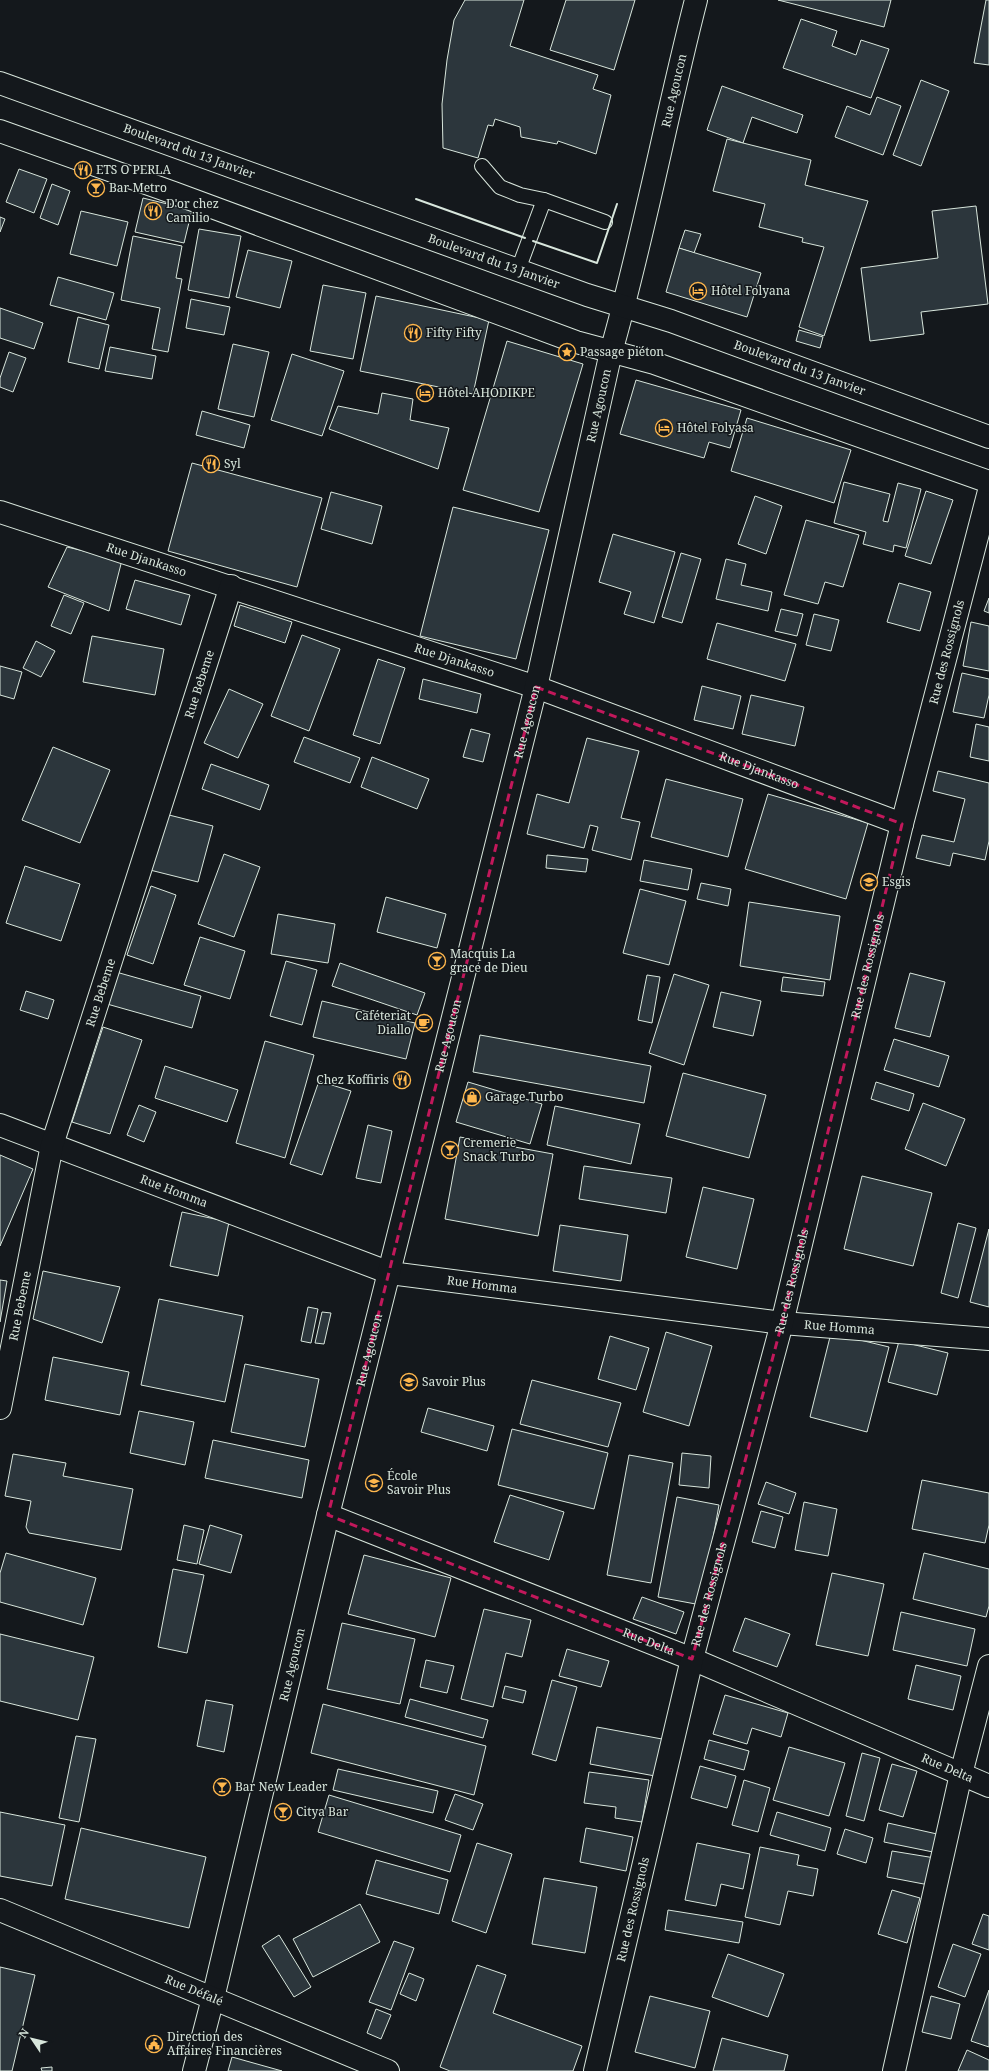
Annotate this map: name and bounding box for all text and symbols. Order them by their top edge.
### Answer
street label: Rue Agoucon [657,52,691,129]
street label: Boulevard du 13 Janvier [121,119,258,182]
restaurant icon: ETS O PERLA [73,160,93,180]
place label: ETS O PERLA [96,161,172,178]
bar icon: Bar Metro [86,178,106,198]
place label: Bar Metro [109,179,167,196]
place label: D'or chez Camilio [166,195,219,226]
restaurant icon: D'or chez Camilio [143,201,163,221]
street label: Boulevard du 13 Janvier [426,229,562,293]
hotel icon: Hôtel Folyana [688,281,708,301]
place label: Hôtel Folyana [711,282,790,299]
restaurant icon: Fifty Fifty [403,323,423,343]
place label: Fifty Fifty [426,324,482,341]
street label: Boulevard du 13 Janvier [732,336,868,399]
place icon: Passage piéton [557,342,577,362]
place label: Passage piéton [580,343,664,360]
street label: Rue Agoucon [582,367,615,444]
hotel icon: Hôtel AHODIKPE [415,383,435,403]
place label: Hôtel AHODIKPE [438,384,535,401]
hotel icon: Hôtel Folyasa [654,418,674,438]
place label: Hôtel Folyasa [677,419,754,436]
restaurant icon: Syl [201,454,221,474]
place label: Syl [224,455,241,472]
street label: Rue Djankasso [104,538,189,580]
street label: Rue des Rossignols [925,598,968,706]
street label: Rue Djankasso [412,639,497,681]
street label: Rue Bebeme [180,648,218,720]
street label: Rue Agoucon [509,683,544,760]
street label: Rue Djankasso [717,747,801,793]
school or university icon: Esgis [859,872,879,892]
place label: Esgis [882,873,911,890]
street label: Rue des Rossignols [847,912,888,1020]
place label: Macquis La grace de Dieu [450,945,528,976]
bar icon: Macquis La grace de Dieu [427,951,447,971]
street label: Rue Bebeme [81,956,119,1029]
street label: Rue Agoucon [431,997,465,1074]
place label: Caféteriat Diallo [355,1007,411,1038]
cafe icon: Caféteriat Diallo [414,1013,434,1033]
restaurant icon: Chez Koffiris [392,1070,412,1090]
place label: Chez Koffiris [316,1071,389,1088]
shop icon: Garage Turbo [462,1087,482,1107]
place label: Garage Turbo [485,1088,563,1105]
place label: Cremerie Snack Turbo [463,1134,535,1165]
bar icon: Cremerie Snack Turbo [440,1140,460,1160]
street label: Rue Homma [138,1170,210,1211]
street label: Rue des Rossignols [771,1227,812,1335]
street label: Rue Bebeme [4,1269,35,1342]
street label: Rue Homma [446,1271,519,1297]
street label: Rue Agoucon [352,1311,386,1388]
street label: Rue Homma [804,1316,876,1338]
school or university icon: Savoir Plus [399,1372,419,1392]
place label: Savoir Plus [422,1373,486,1390]
place label: École Savoir Plus [387,1467,451,1498]
school or university icon: École Savoir Plus [364,1473,384,1493]
street label: Rue des Rossignols [687,1540,731,1648]
street label: Rue Delta [620,1623,678,1660]
street label: Rue Agoucon [275,1626,309,1703]
street label: Rue Delta [919,1749,976,1786]
bar icon: Bar New Leader [212,1777,232,1797]
place label: Bar New Leader [235,1778,328,1795]
bar icon: Citya Bar [273,1802,293,1822]
place label: Citya Bar [296,1803,349,1820]
street label: Rue des Rossignols [612,1855,653,1963]
street label: Rue Défalé [162,1970,226,2010]
north arrow [12,2019,52,2059]
text: N [15,2025,32,2041]
place label: Direction des Affaires Financières [167,2028,282,2059]
public building icon: Direction des Affaires Financières [144,2034,164,2054]

